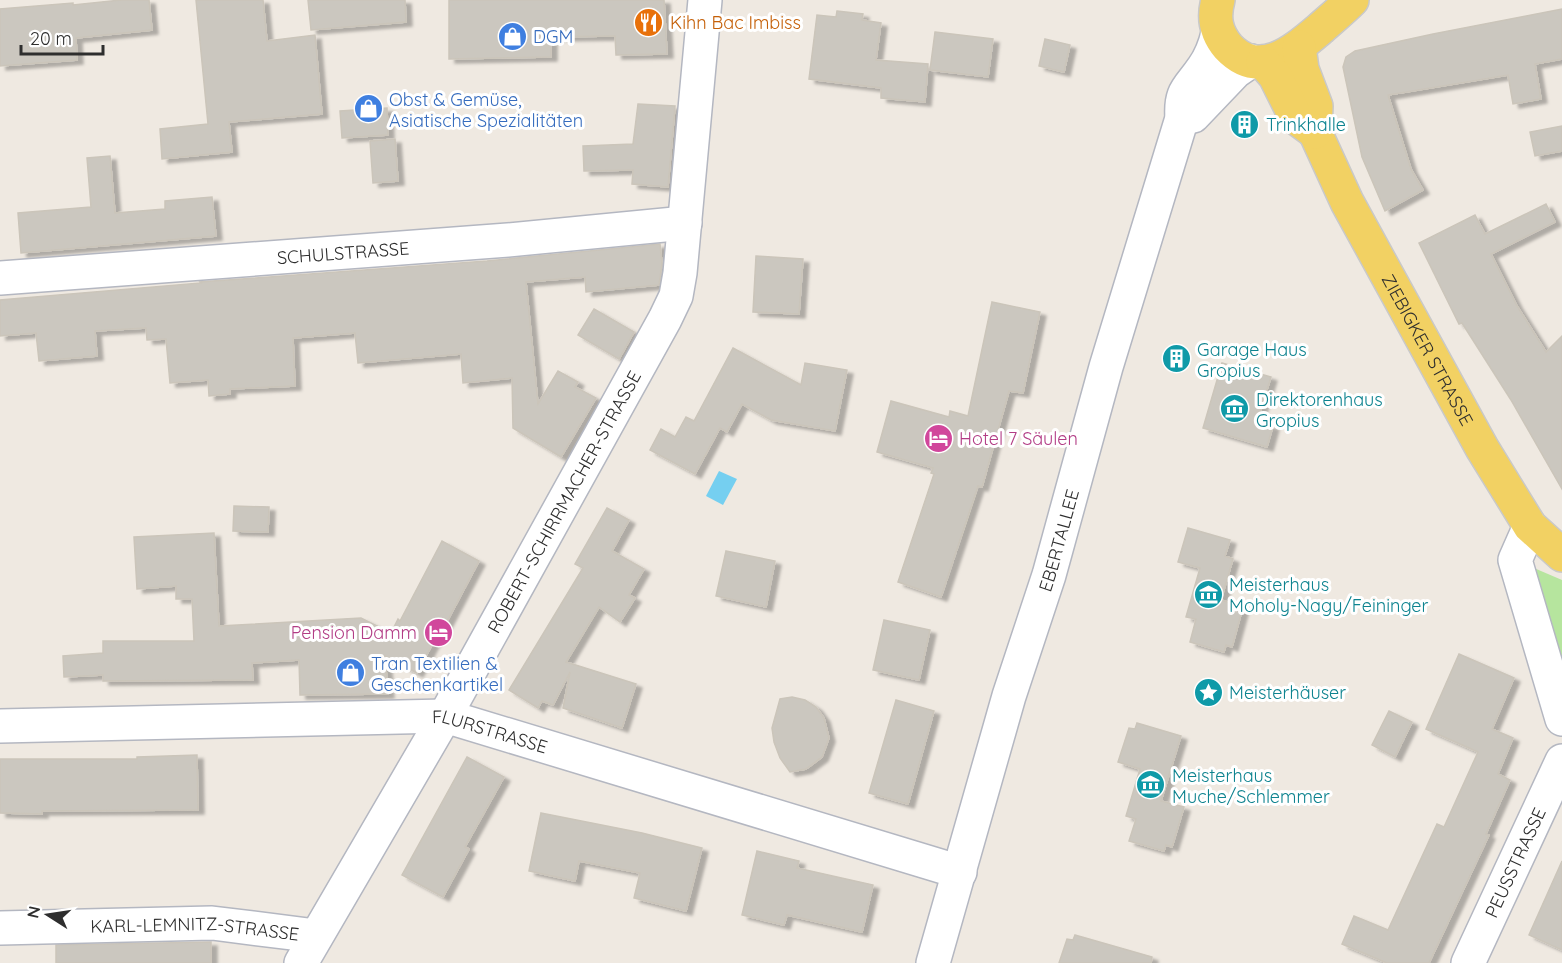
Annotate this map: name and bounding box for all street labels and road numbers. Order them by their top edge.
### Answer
street label: SCHULSTRASSE [276,236,410,269]
street label: ZIEBIGKER STRASSE [1377,270,1479,429]
street label: ROBERT-SCHIRRMACHER-STRASSE [482,366,646,637]
street label: EBERTALLEE [1033,487,1084,594]
street label: FLURSTRASSE [432,704,550,758]
street label: PEUSSTRASSE [1479,804,1550,921]
street label: KARL-LEMNITZ-STRASSE [90,911,300,945]

